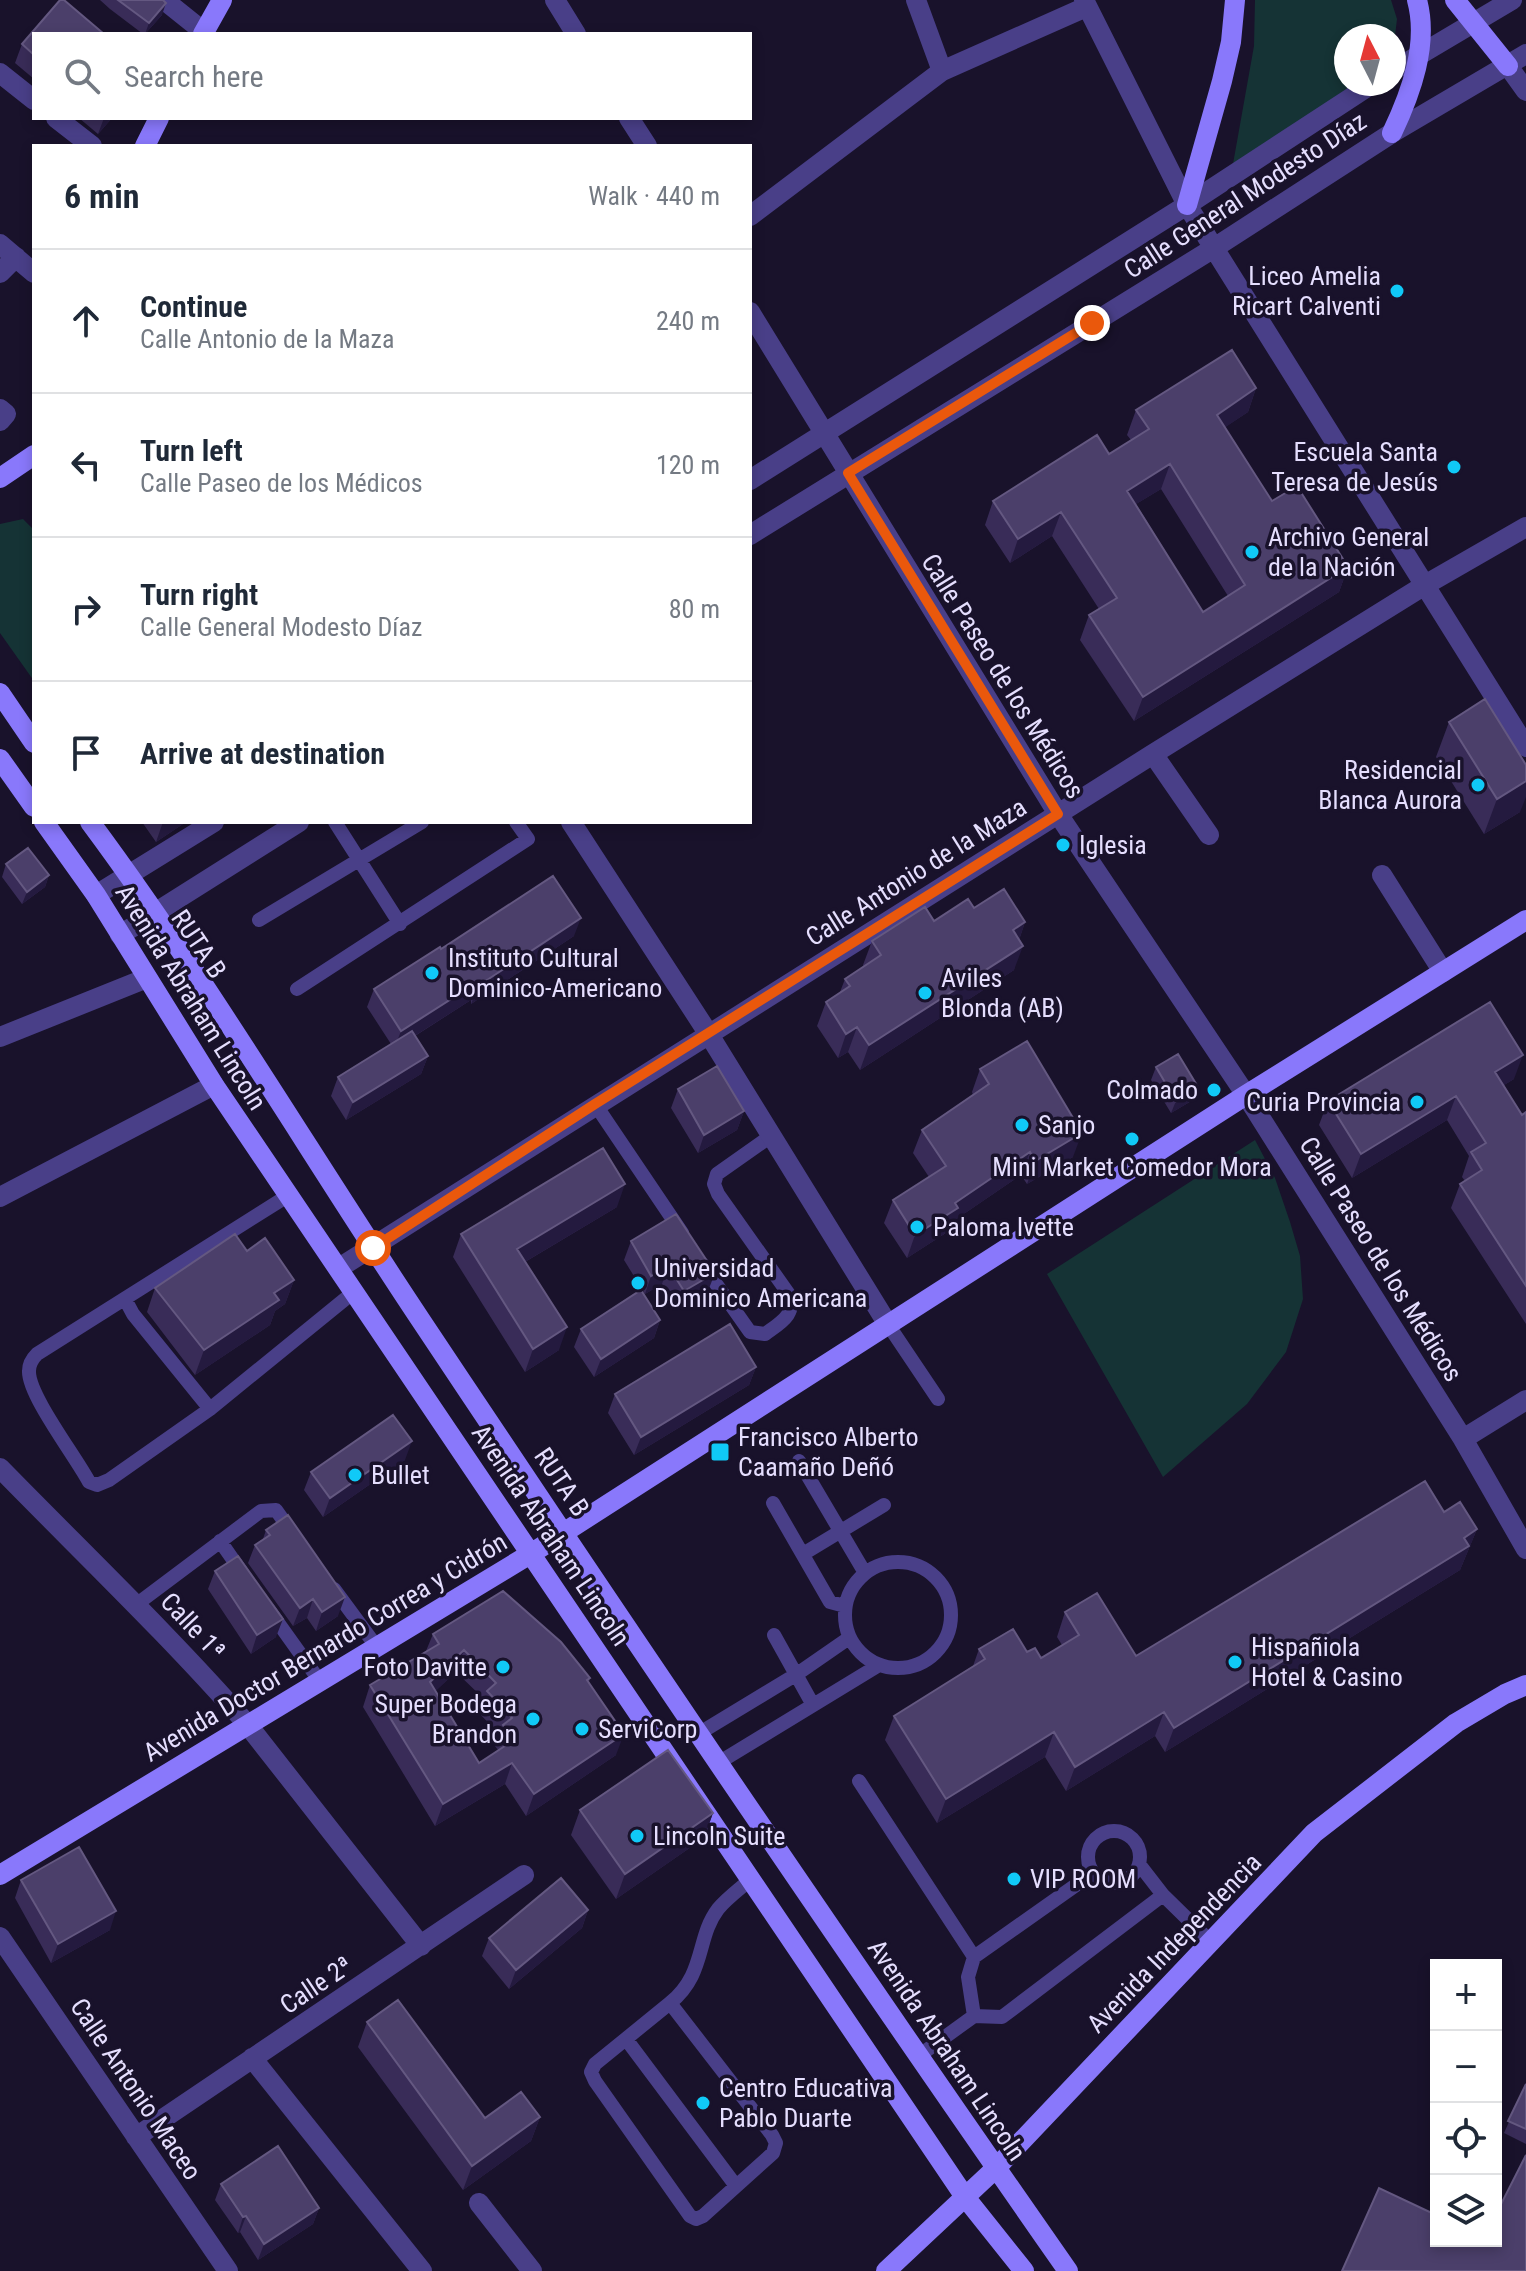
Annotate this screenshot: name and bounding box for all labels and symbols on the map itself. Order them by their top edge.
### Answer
north arrow [1334,24,1406,96]
street label: Calle General Modesto Díaz [1118,106,1372,284]
place label: Liceo Amelia Ricart Calventi [1232,261,1381,321]
marker: Liceo Amelia Ricart Calventi [1388,282,1406,300]
route end [1074,305,1110,341]
place label: Escuela Santa Teresa de Jesús [1271,437,1438,497]
marker: Escuela Santa Teresa de Jesús [1445,458,1463,476]
place label: Archivo General de la Nación [1268,522,1429,582]
marker: Archivo General de la Nación [1243,543,1261,561]
street label: Calle Paseo de los Médicos [915,548,1091,804]
place label: Residencial Blanca Aurora [1318,755,1462,815]
marker: Residencial Blanca Aurora [1469,776,1487,794]
street label: Calle Antonio de la Maza [800,792,1032,952]
place label: Iglesia [1079,830,1147,860]
marker: Iglesia [1054,836,1072,854]
street label: Avenida Abraham Lincoln [109,879,273,1115]
street label: RUTA B [165,904,233,984]
place label: Instituto Cultural Dominico-Americano [448,943,662,1003]
place label: Aviles Blonda (AB) [941,963,1064,1023]
marker: Instituto Cultural Dominico-Americano [423,964,441,982]
marker: Aviles Blonda (AB) [916,984,934,1002]
place label: Colmado [1106,1075,1198,1105]
marker: Colmado [1205,1081,1223,1099]
place label: Curia Provincia [1246,1087,1401,1117]
marker: Curia Provincia [1408,1093,1426,1111]
place label: Sanjo [1038,1110,1095,1140]
marker: Sanjo [1013,1116,1031,1134]
marker: Mini Market Comedor Mora [1123,1130,1141,1148]
street label: Calle Paseo de los Médicos [1293,1131,1469,1387]
place label: Mini Market Comedor Mora [992,1152,1272,1182]
place label: Paloma Ivette [933,1212,1074,1242]
marker: Paloma Ivette [908,1218,926,1236]
route start [355,1230,391,1266]
place label: Universidad Dominico Americana [654,1253,867,1313]
marker: Universidad Dominico Americana [629,1274,647,1292]
street label: Avenida Abraham Lincoln [466,1419,636,1651]
place label: Francisco Alberto Caamaño Deñó [738,1422,919,1482]
marker: Francisco Alberto Caamaño Deñó [709,1441,731,1463]
street label: RUTA B [528,1442,596,1522]
place label: Bullet [371,1460,430,1490]
marker: Bullet [346,1466,364,1484]
street label: Avenida Doctor Bernardo Correa y Cidrón [138,1526,512,1768]
street label: Calle 1ª [155,1586,231,1666]
place label: Hispañiola Hotel & Casino [1251,1632,1403,1692]
place label: Foto Davitte [363,1652,487,1682]
marker: Hispañiola Hotel & Casino [1226,1653,1244,1671]
marker: Foto Davitte [494,1658,512,1676]
place label: Super Bodega Brandon [374,1689,517,1749]
marker: Super Bodega Brandon [524,1710,542,1728]
place label: ServiCorp [598,1714,697,1744]
marker: ServiCorp [573,1720,591,1738]
place label: Lincoln Suite [653,1821,785,1851]
marker: Lincoln Suite [628,1827,646,1845]
street label: Avenida Independencia [1081,1847,1267,2039]
place label: VIP ROOM [1030,1864,1136,1894]
marker: VIP ROOM [1005,1870,1023,1888]
street label: Avenida Abraham Lincoln [862,1934,1032,2166]
street label: Calle 2ª [274,1950,358,2020]
street label: Calle Antonio Maceo [64,1993,208,2185]
place label: Centro Educativa Pablo Duarte [719,2073,893,2133]
marker: Centro Educativa Pablo Duarte [694,2094,712,2112]

